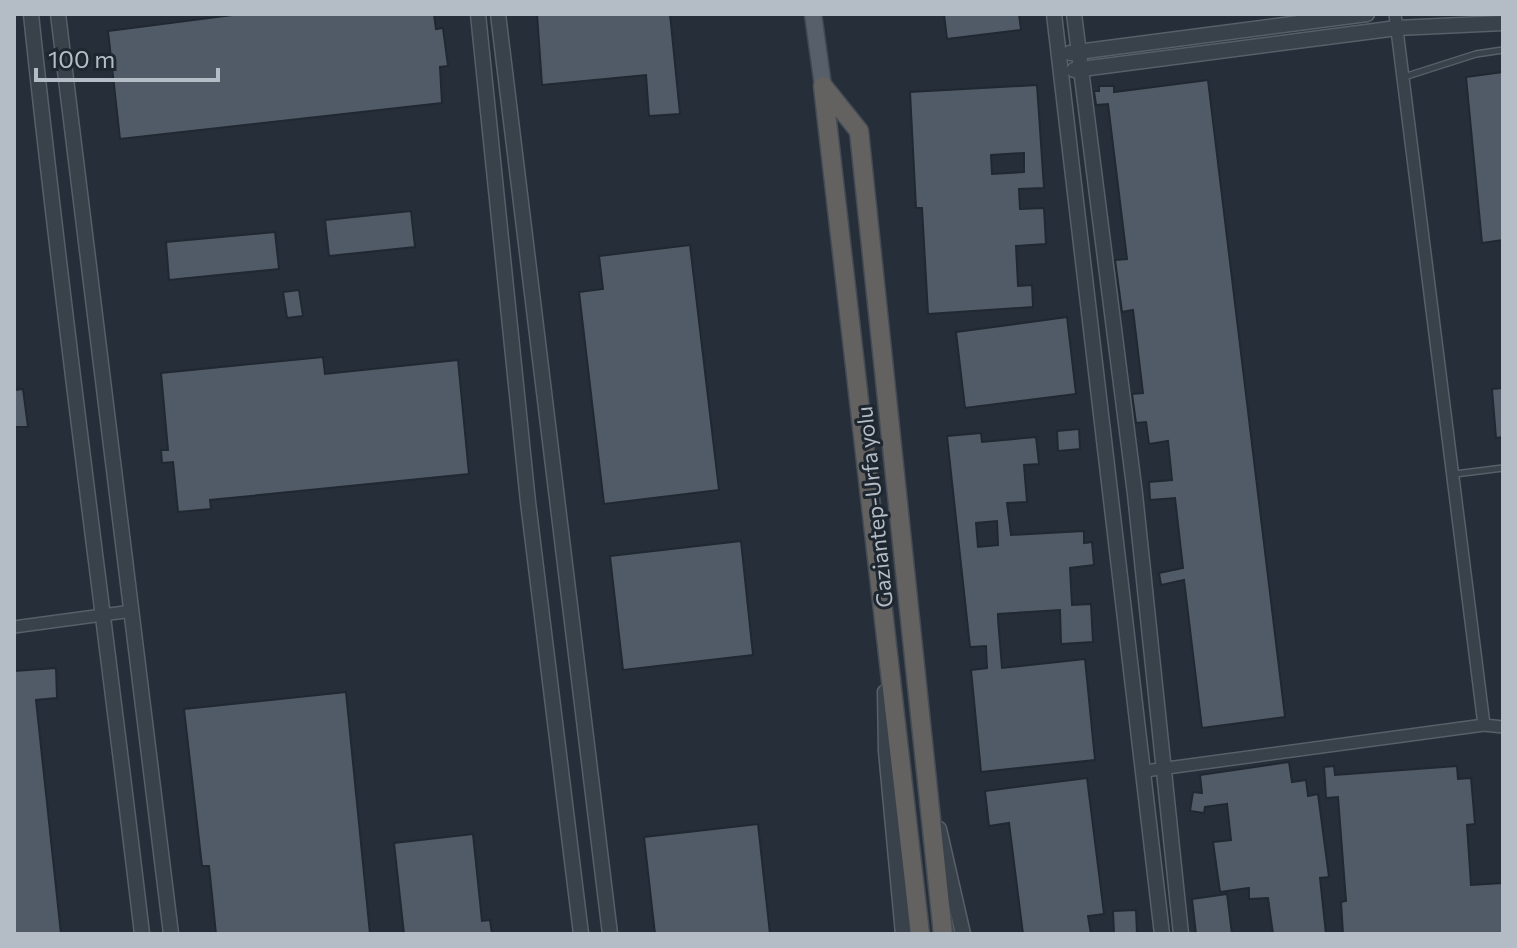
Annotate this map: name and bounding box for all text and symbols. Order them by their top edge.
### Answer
scale bar [36,32,218,82]
text: 100 m [48,44,115,73]
street label: Gaziantep-Urfa yolu [850,405,898,609]

